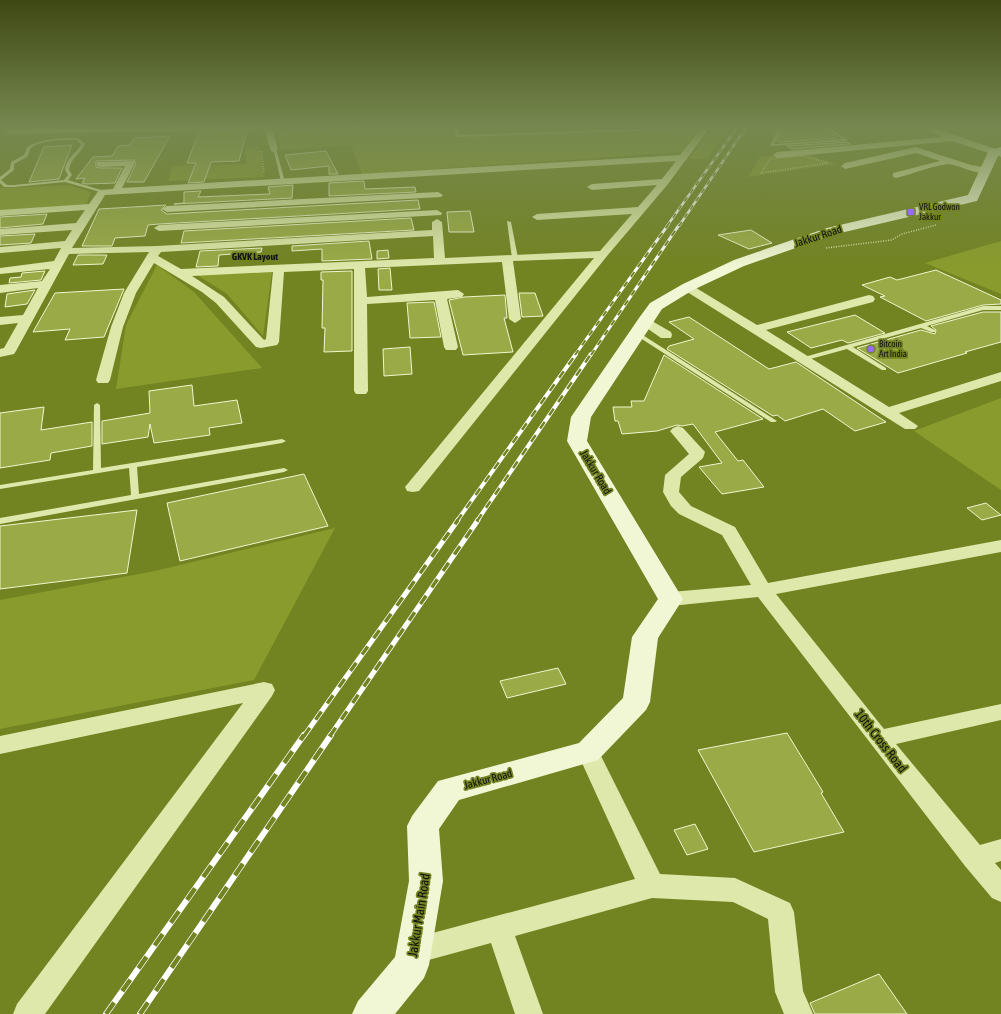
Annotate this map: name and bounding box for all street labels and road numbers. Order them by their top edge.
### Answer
street label: Jakkur Road [793,223,843,249]
street label: Jakkur Road [578,448,614,496]
street label: 10th Cross Road [852,707,910,775]
street label: Jakkur Road [463,767,513,791]
street label: Jakkur Main Road [405,872,433,958]

